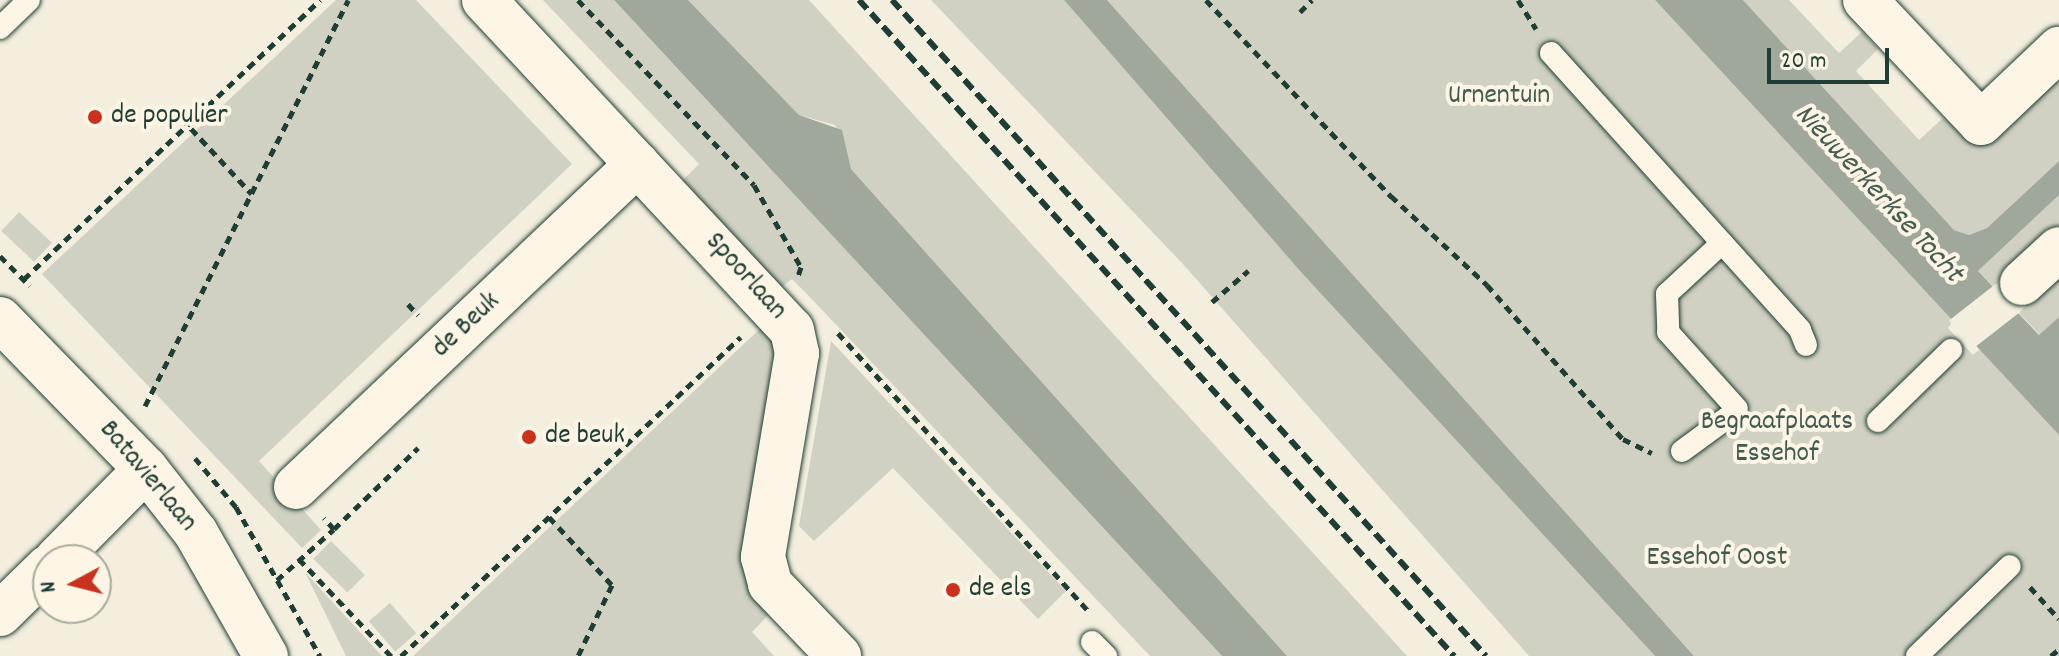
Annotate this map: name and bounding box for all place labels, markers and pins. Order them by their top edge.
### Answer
place label: de populier [111,100,228,134]
marker: de populier [86,108,104,126]
place label: de beuk [545,420,625,454]
marker: de beuk [520,428,538,446]
place label: de els [969,573,1032,607]
marker: de els [944,581,962,599]

